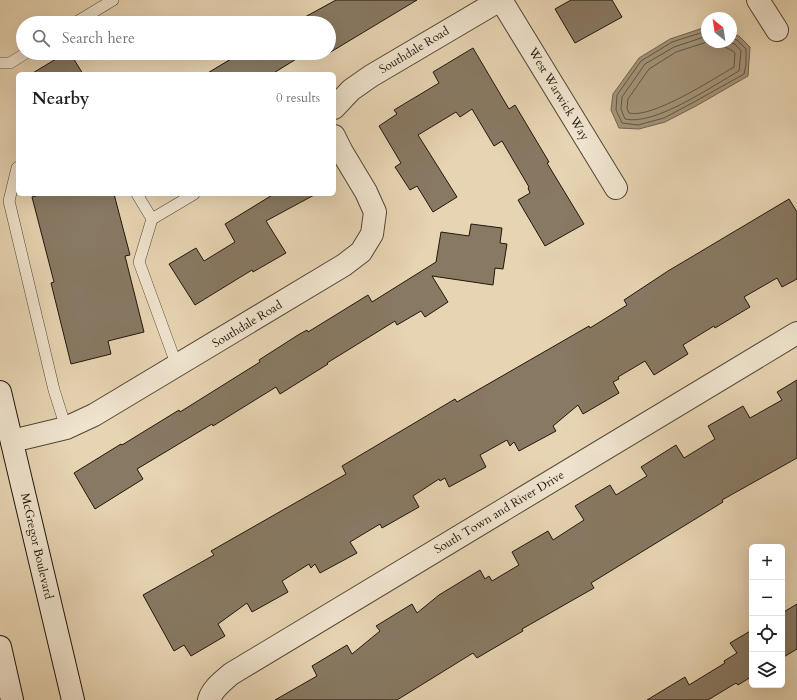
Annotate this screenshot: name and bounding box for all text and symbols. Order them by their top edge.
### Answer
north arrow [701,12,737,48]
search box [16,16,336,60]
street label: Southdale Road [376,22,453,77]
icon: search [30,27,52,49]
text: Search here [62,28,135,48]
street label: West Warwick Way [524,44,593,144]
text: Nearby [32,87,89,110]
text: 0 results [276,89,320,107]
street label: Southdale Road [209,296,286,351]
street label: South Town and River Drive [431,467,567,557]
street label: McGregor Boulevard [17,491,57,601]
map controls [749,544,785,688]
button: + [749,544,785,580]
button: − [749,580,785,616]
button: locate [749,616,785,652]
button: layers [749,652,785,688]

